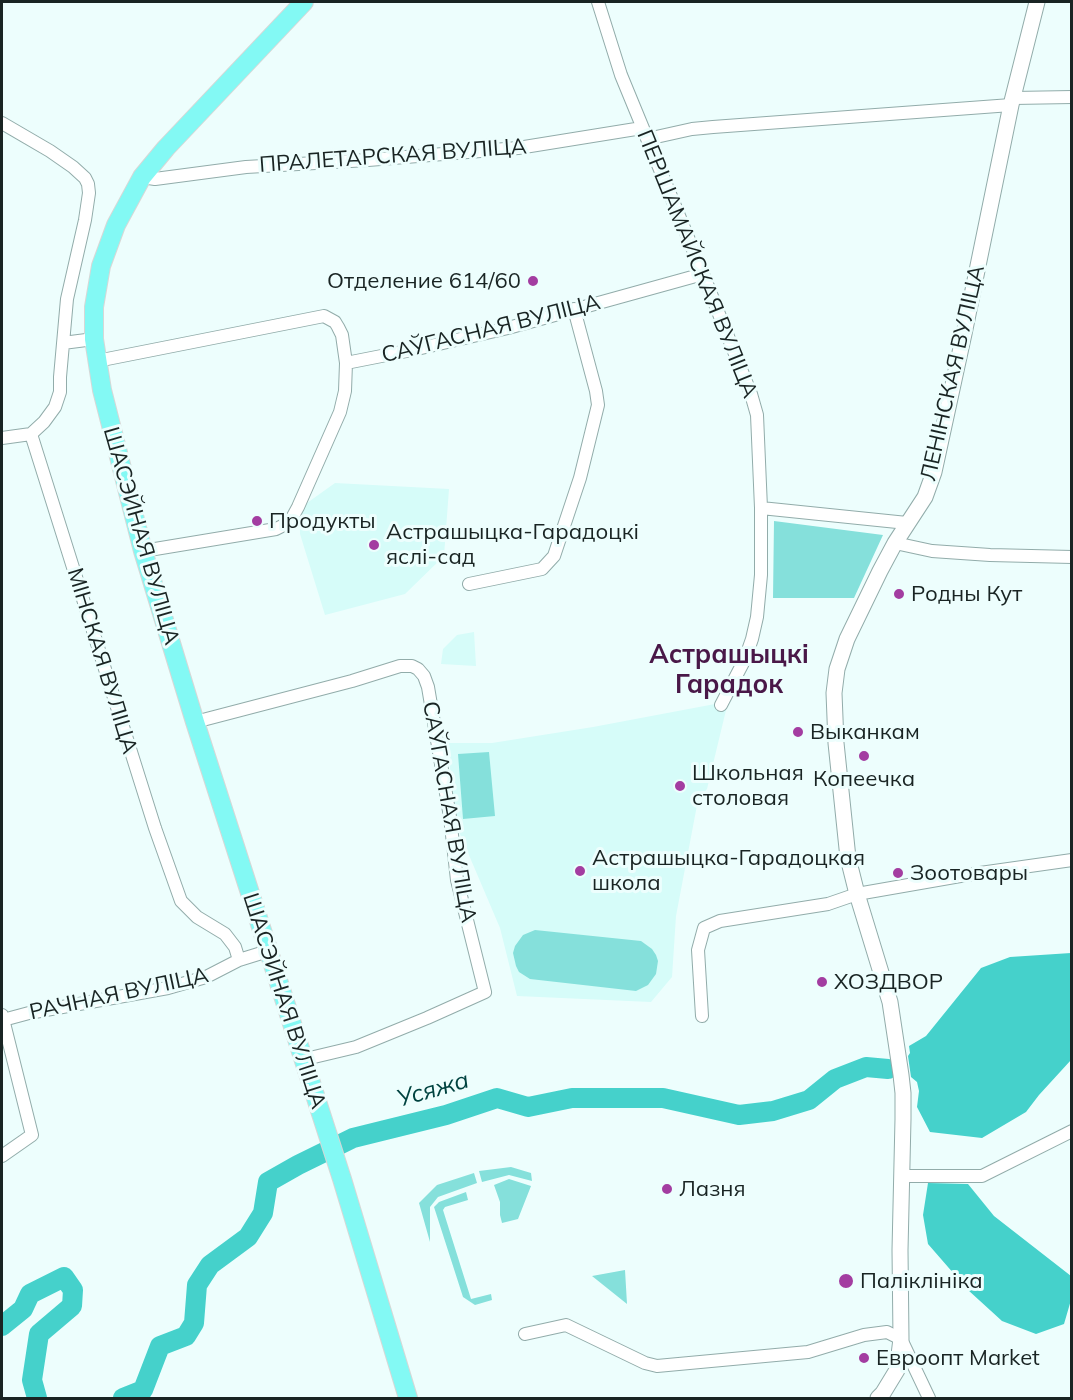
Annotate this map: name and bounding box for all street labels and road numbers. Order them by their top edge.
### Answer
street label: ПЕРШАМАЙСКАЯ ВУЛІЦА [631,126,763,402]
street label: ПРАЛЕТАРСКАЯ ВУЛІЦА [258,133,528,179]
street label: ЛЕНІНСКАЯ ВУЛІЦА [915,263,991,483]
street label: САЎГАСНАЯ ВУЛІЦА [379,289,603,369]
street label: ШАСЭЙНАЯ ВУЛІЦА [97,424,185,648]
street label: МІНСКАЯ ВУЛІЦА [61,565,143,757]
street label: САЎГАСНАЯ ВУЛІЦА [417,699,481,925]
street label: ШАСЭЙНАЯ ВУЛІЦА [237,890,331,1112]
street label: РАЧНАЯ ВУЛІЦА [27,962,211,1026]

